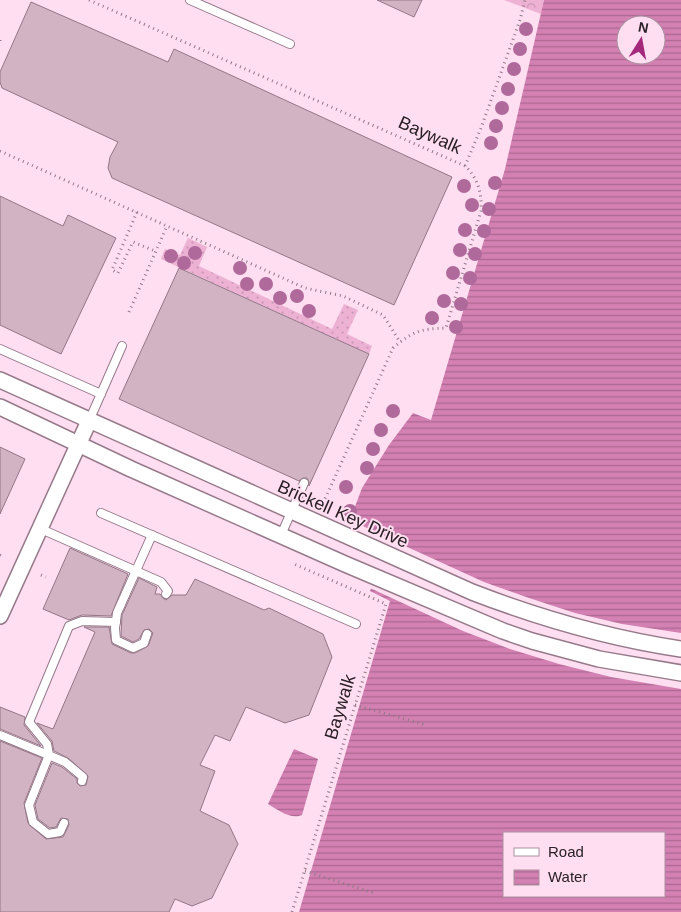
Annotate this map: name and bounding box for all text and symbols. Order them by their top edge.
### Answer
north arrow [616,15,666,65]
text: N [637,18,650,36]
street label: Baywalk [395,112,466,158]
street label: Brickell Key Drive [275,476,411,552]
street label: Baywalk [321,671,360,742]
legend [503,832,666,897]
text: Road [548,843,584,860]
text: Water [548,868,587,885]

